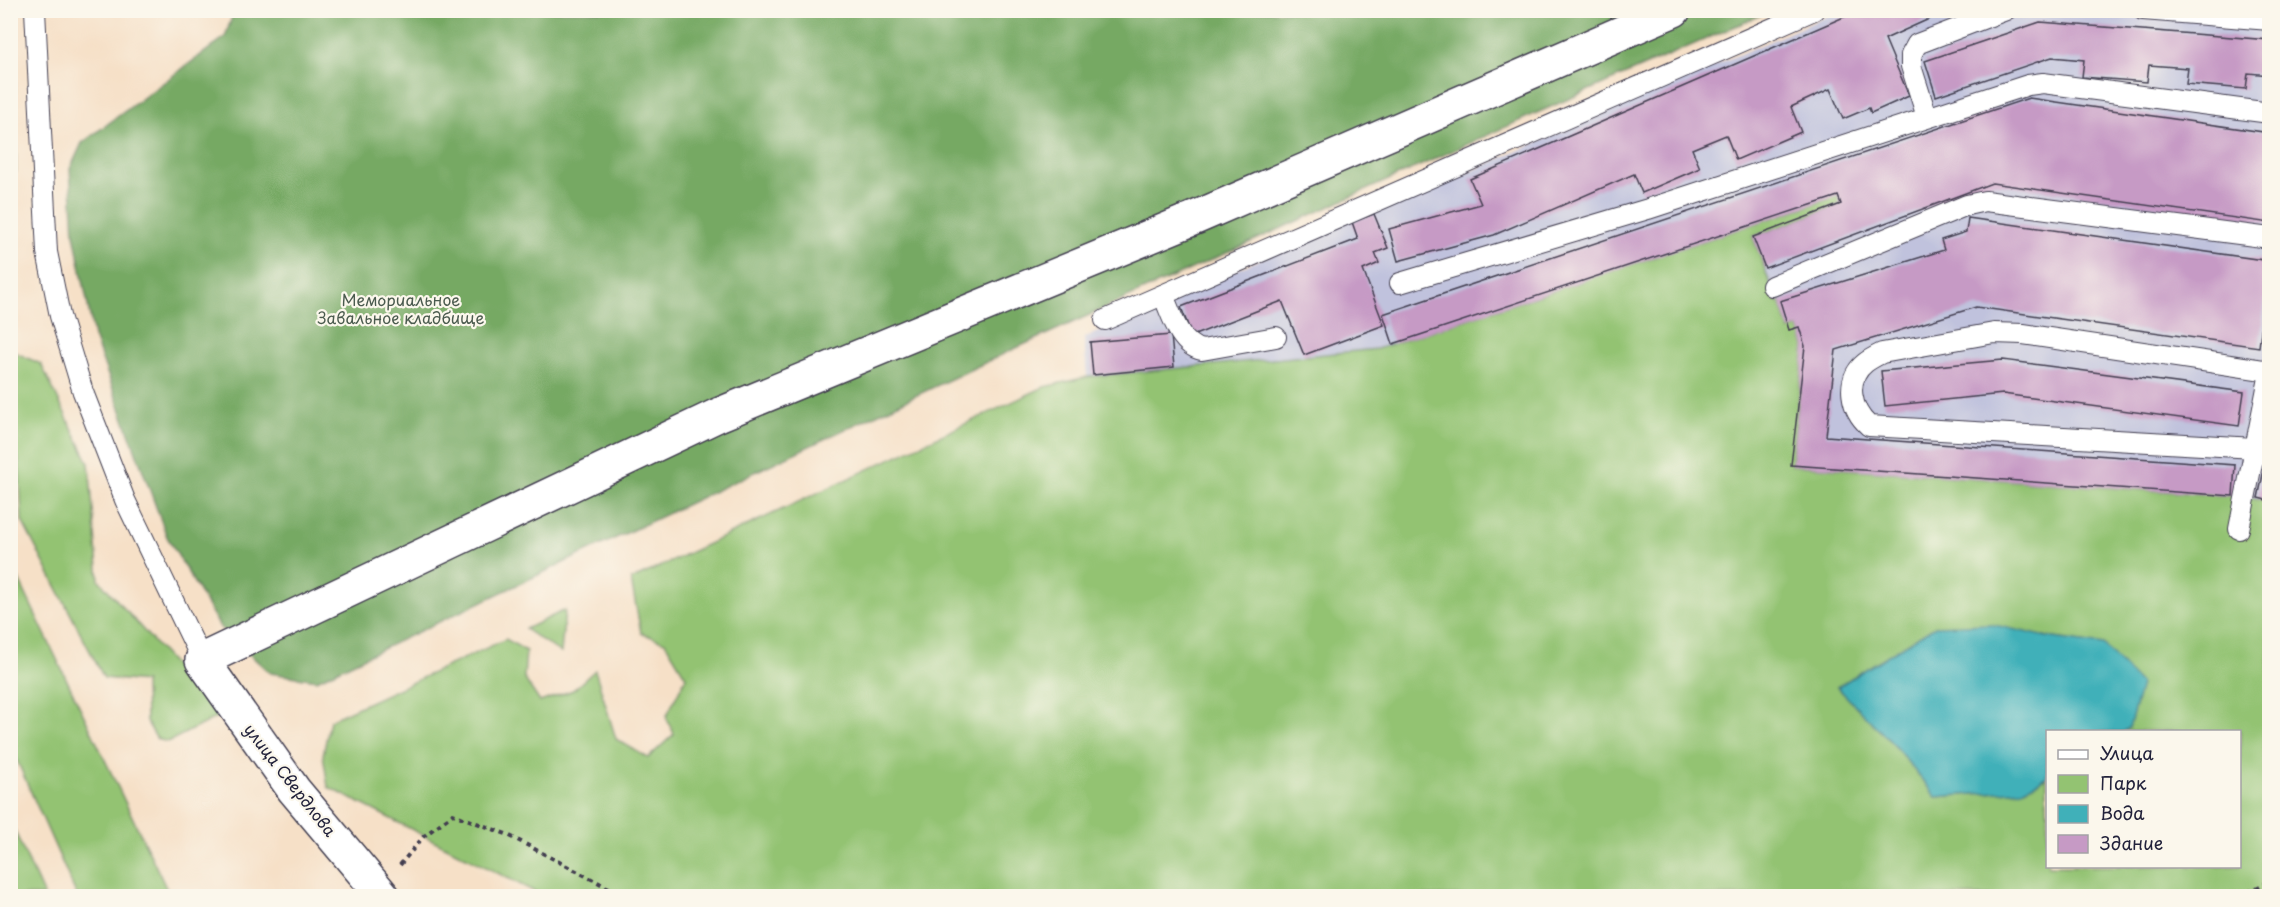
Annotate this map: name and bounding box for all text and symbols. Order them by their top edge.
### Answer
park label: Мемориальное Завальное кладбище [318,287,484,329]
street label: улица Свердлова [239,718,343,841]
legend [2046,730,2241,868]
text: Улица [2100,739,2154,766]
text: Парк [2100,769,2147,796]
text: Вода [2100,799,2145,826]
text: Здание [2100,829,2163,856]

